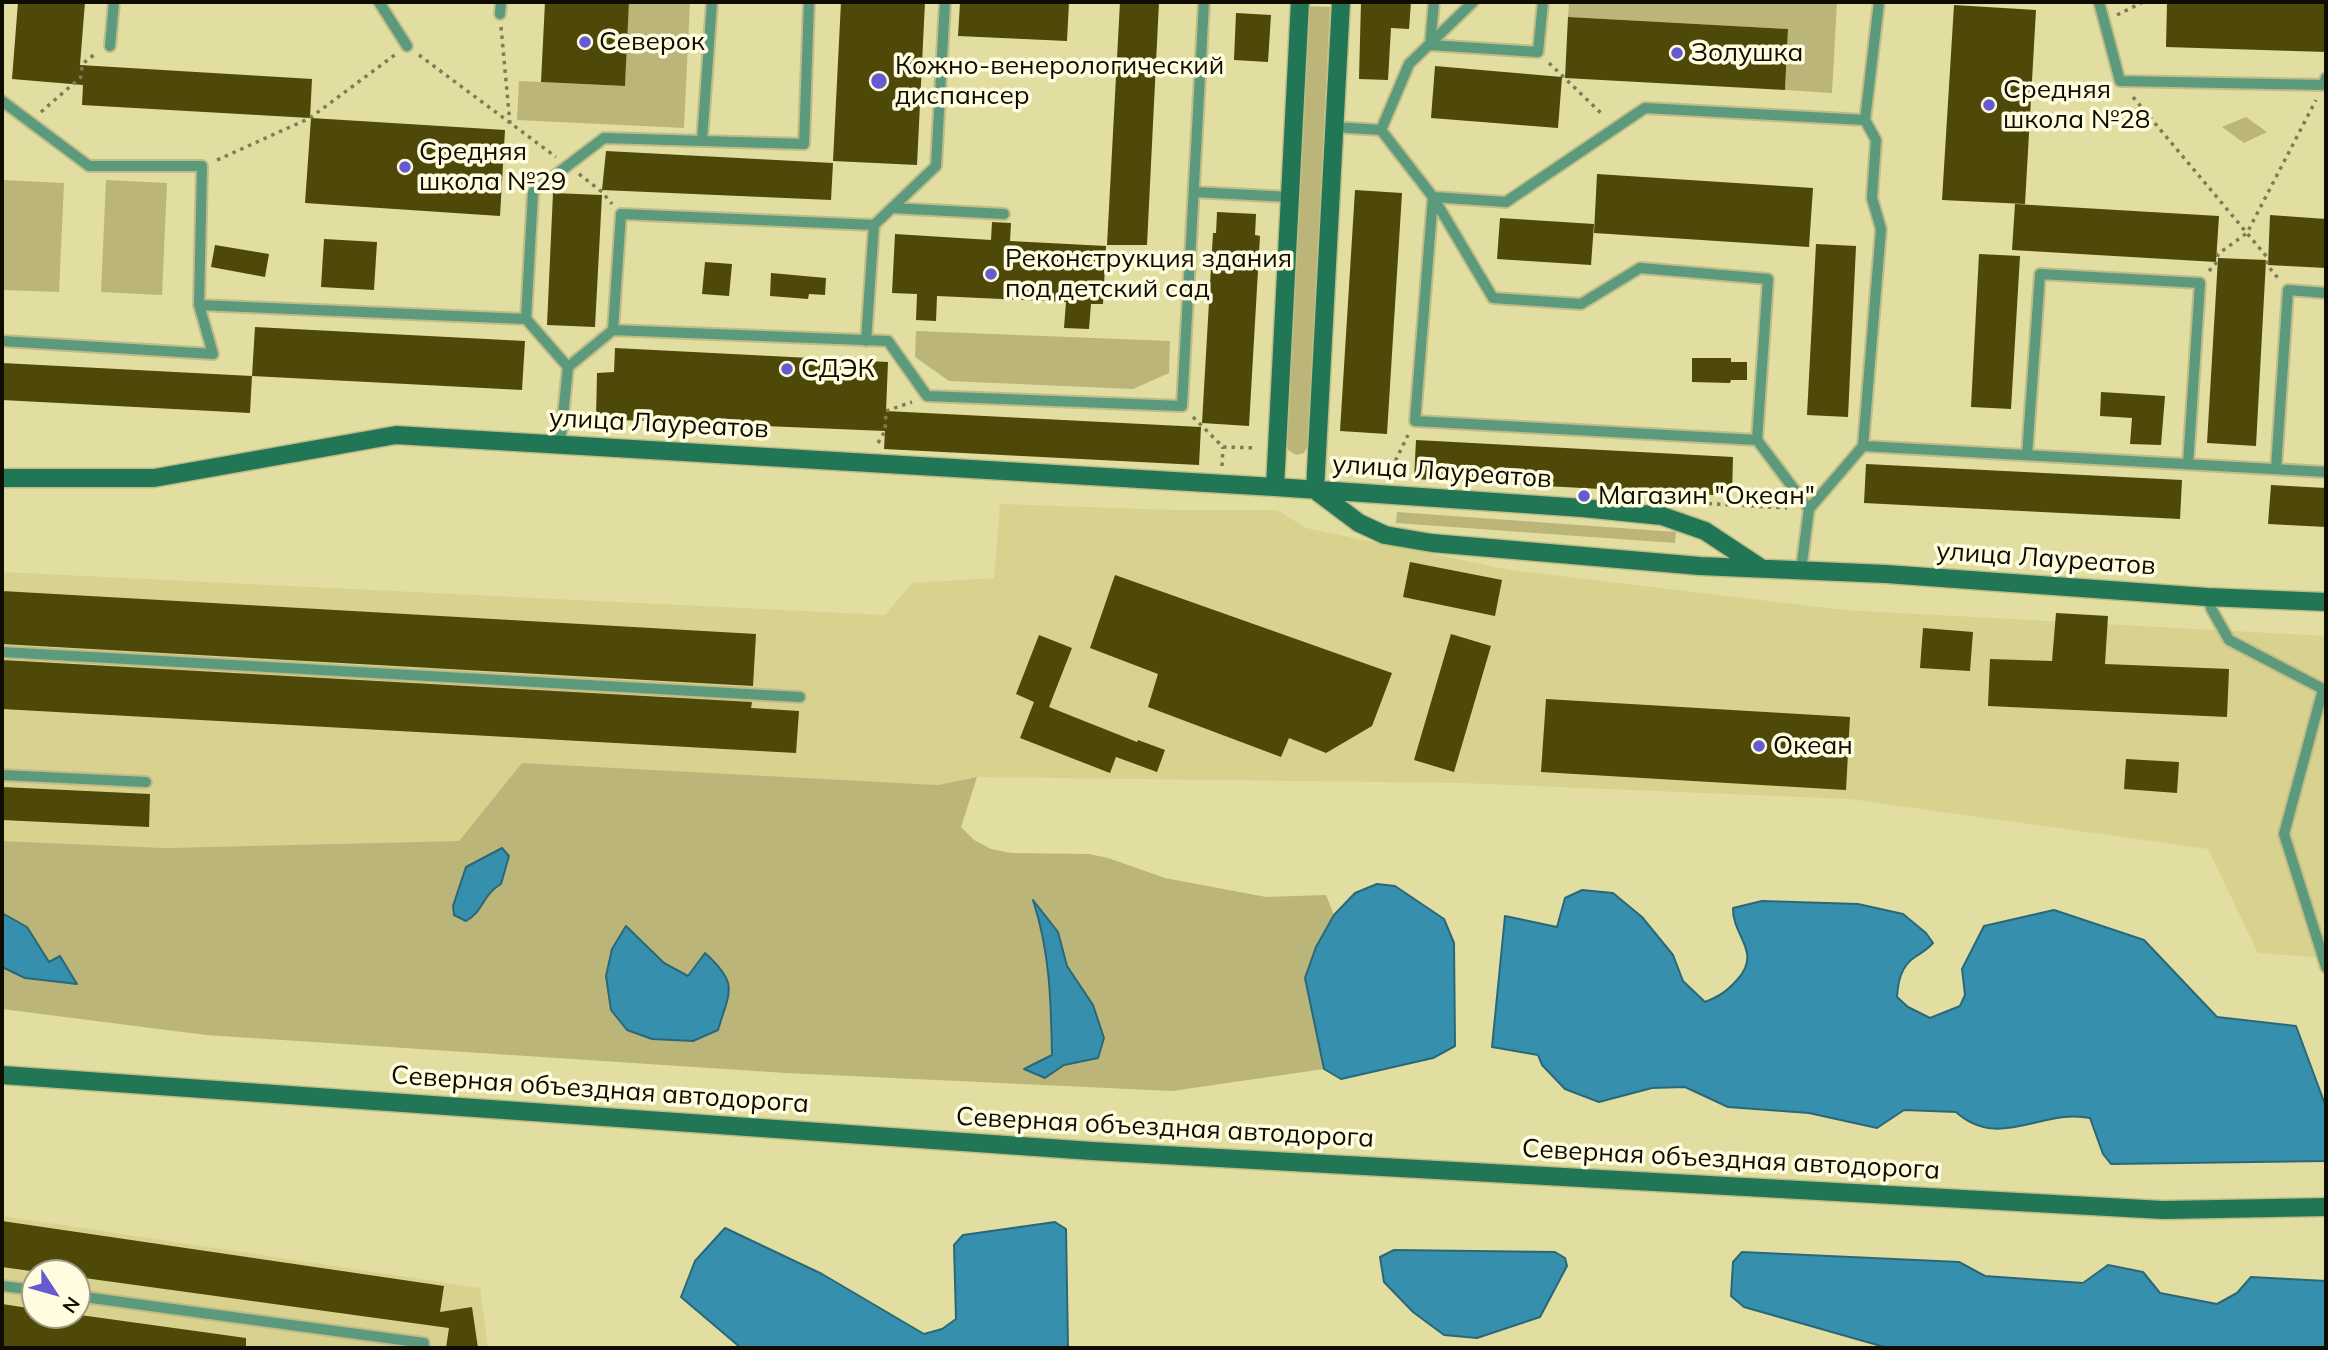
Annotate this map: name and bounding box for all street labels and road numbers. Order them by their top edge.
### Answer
street label: улица Лауреатов [548,403,770,445]
street label: улица Лауреатов [1331,449,1553,495]
street label: улица Лауреатов [1935,536,2157,582]
street label: Северная объездная автодорога [390,1060,810,1120]
street label: Северная объездная автодорога [955,1101,1375,1155]
street label: Северная объездная автодорога [1521,1133,1941,1187]

